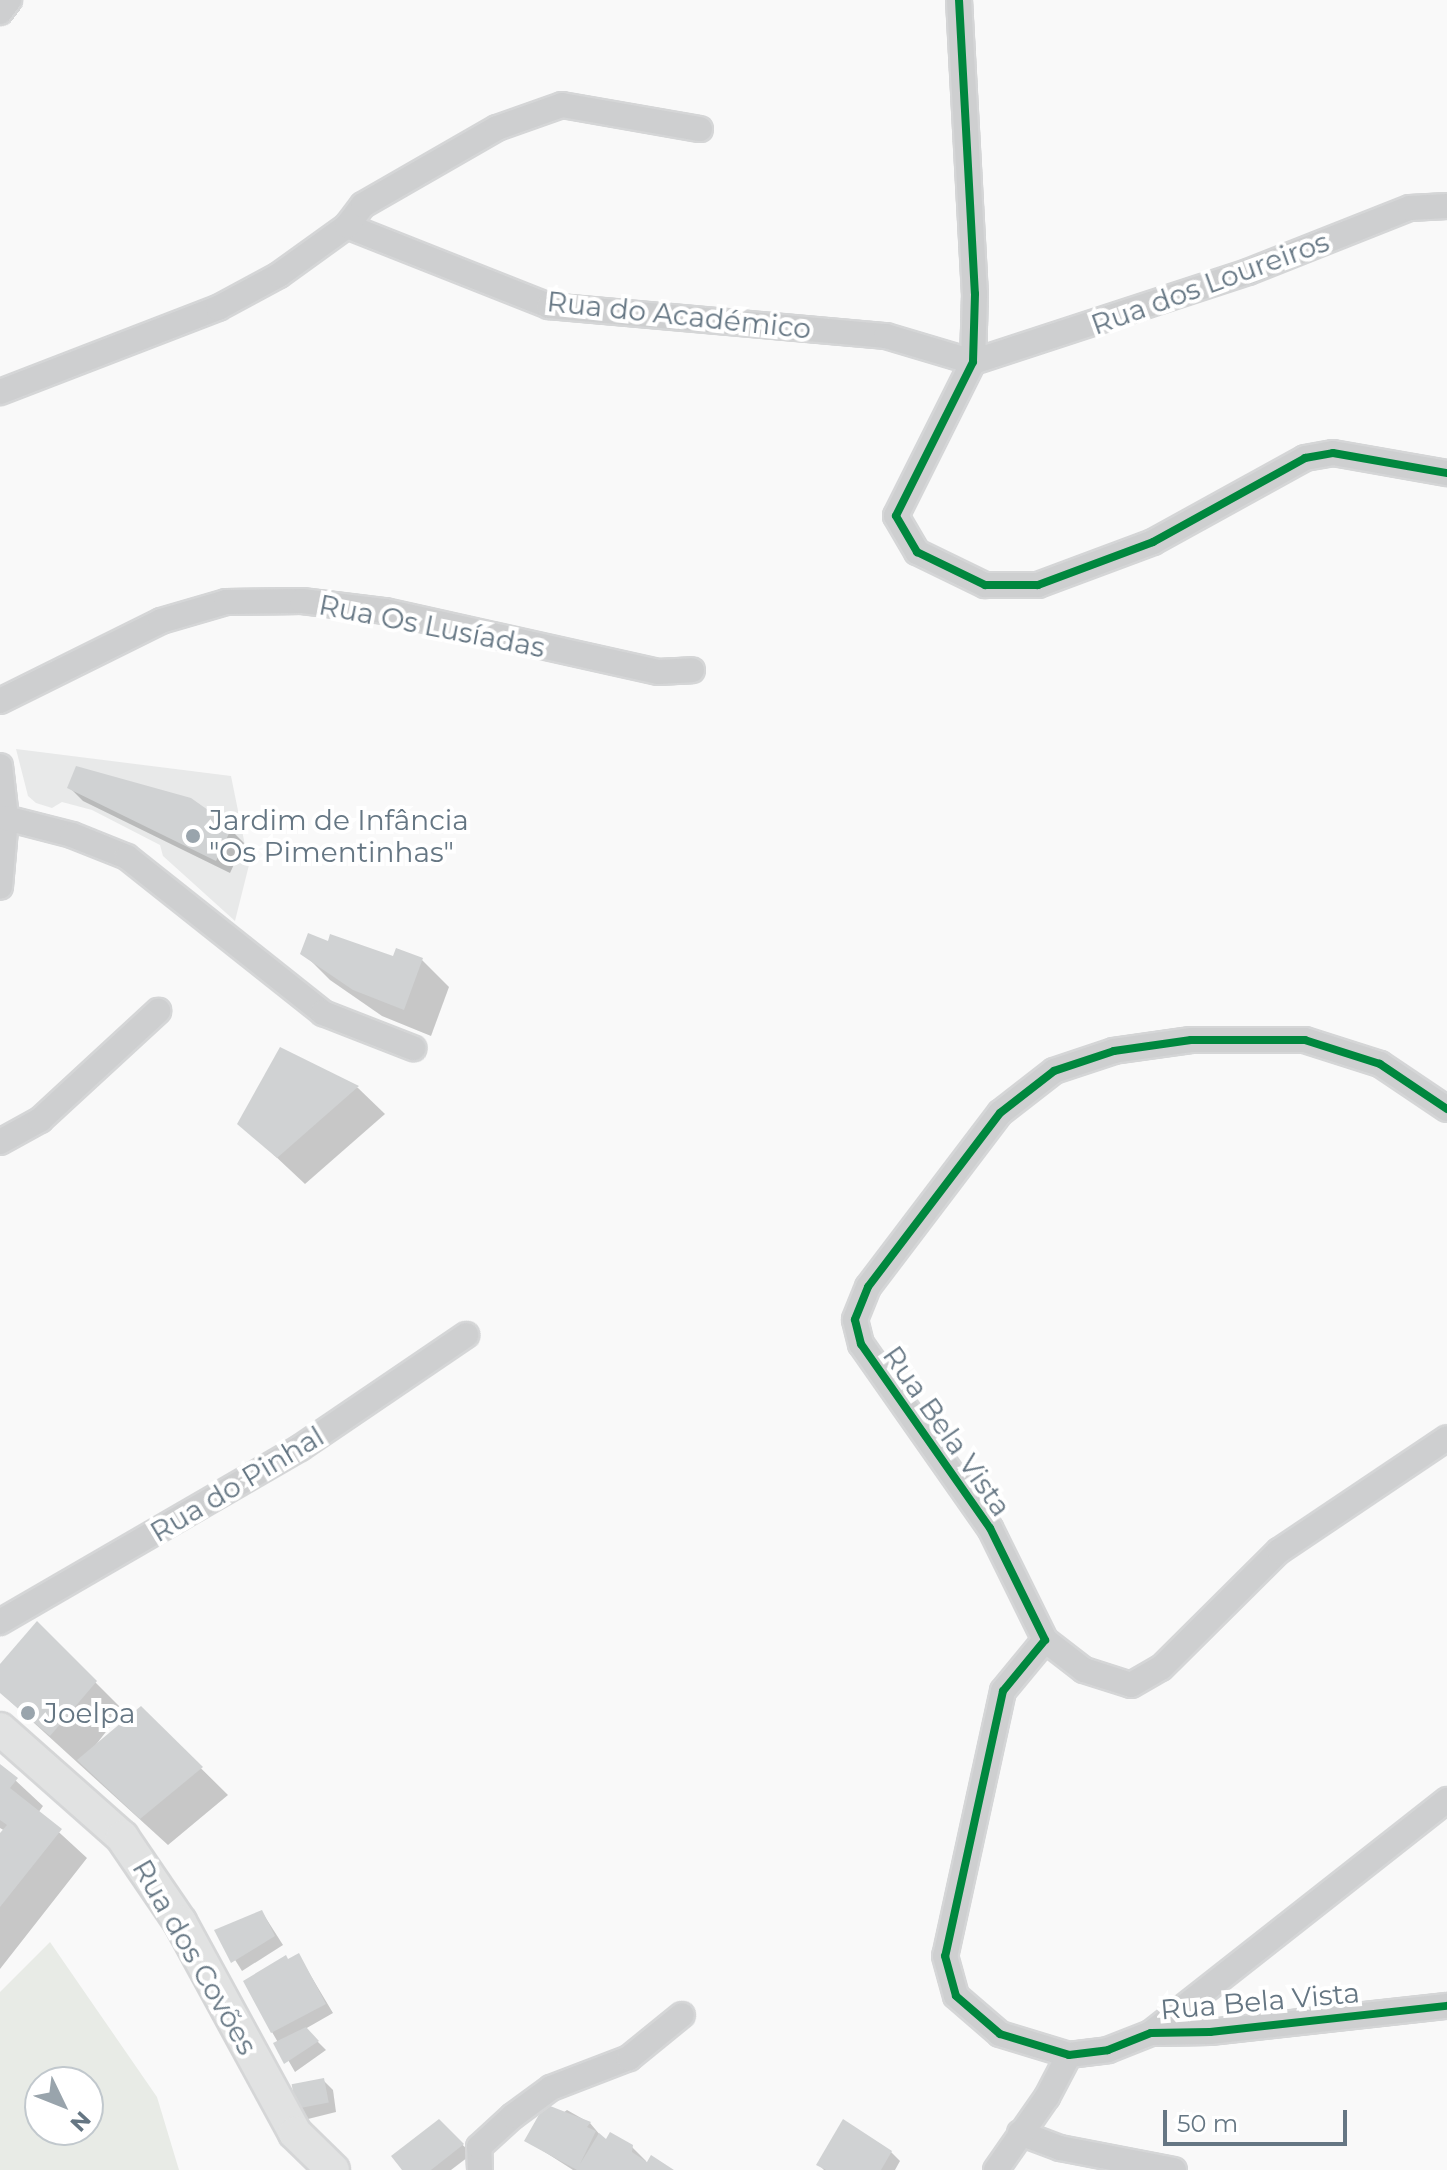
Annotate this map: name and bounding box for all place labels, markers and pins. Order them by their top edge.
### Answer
place label: Jardim de Infância "Os Pimentinhas" [209,803,469,869]
marker: Jardim de Infância "Os Pimentinhas" [184,827,202,845]
place label: Joelpa [44,1696,135,1730]
marker: Joelpa [19,1704,37,1722]

